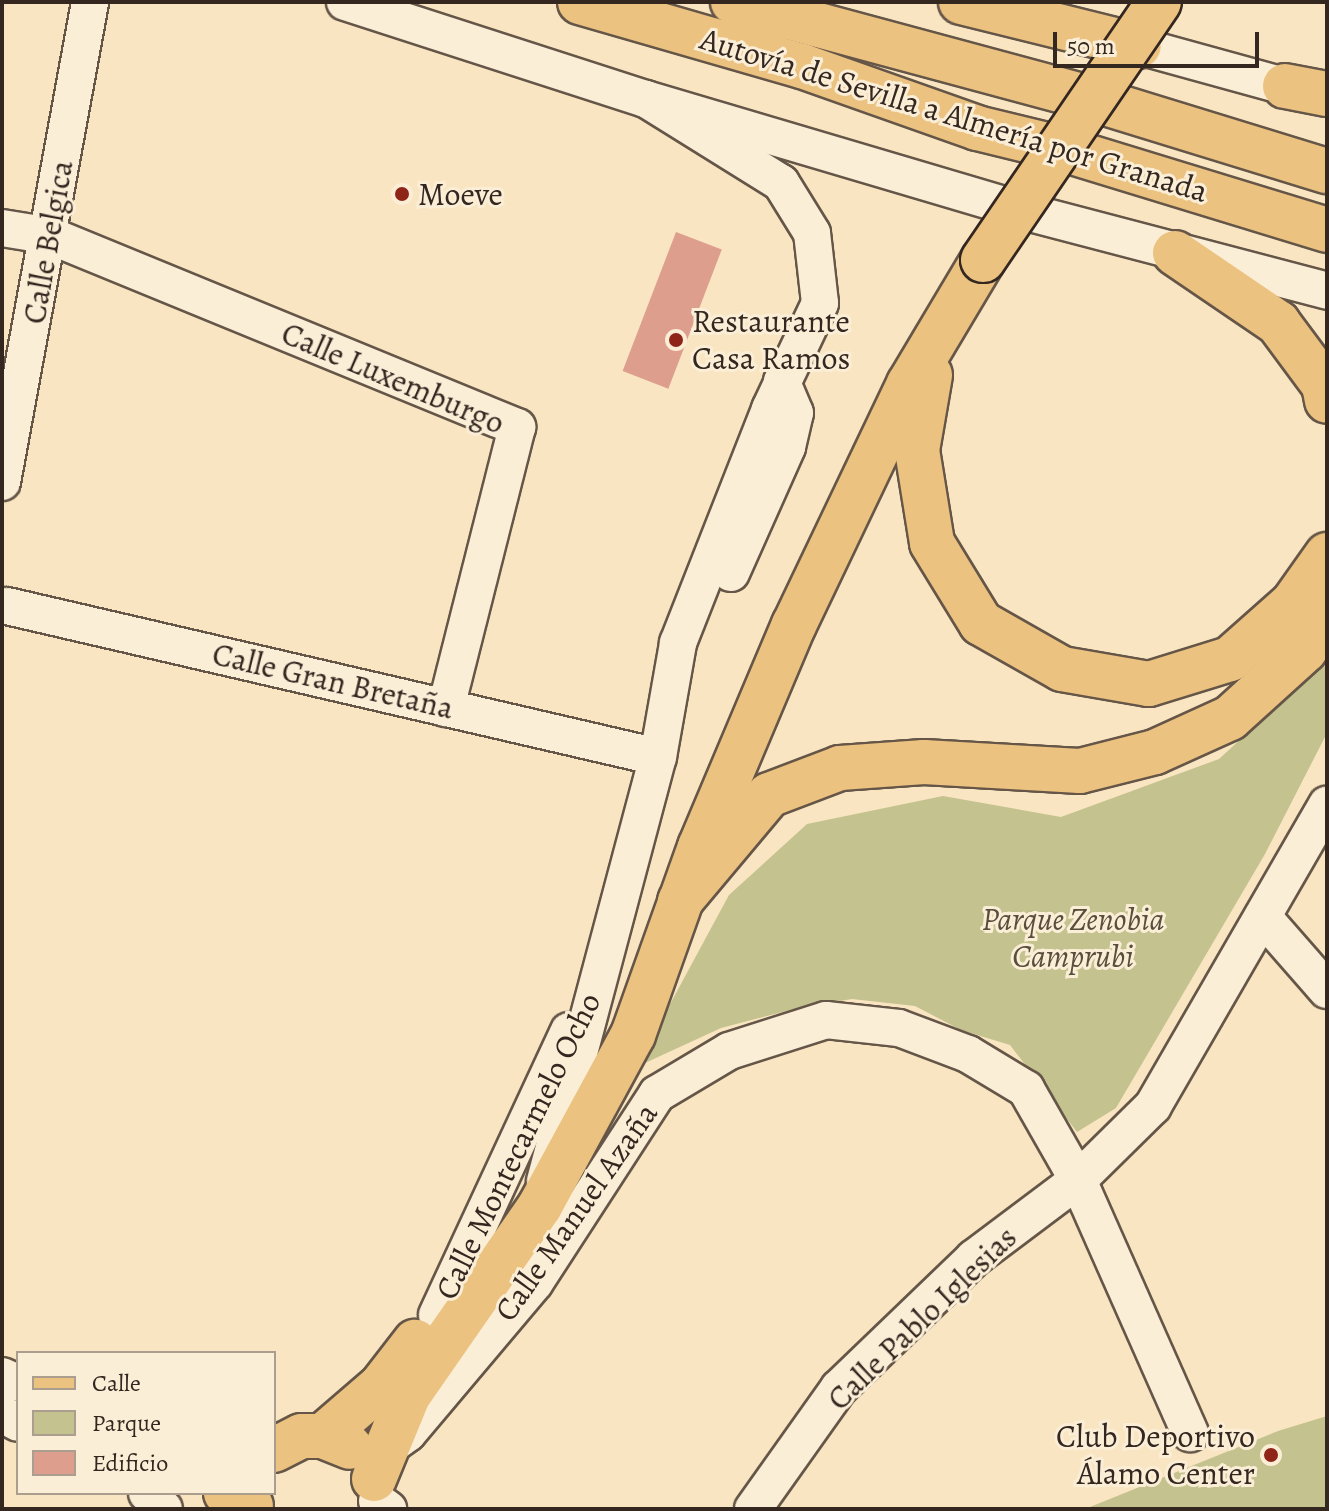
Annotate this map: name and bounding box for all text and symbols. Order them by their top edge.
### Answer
scale bar [1057,16,1263,66]
street label: Autovía de Sevilla a Almería por Granada [696,19,1212,211]
text: 50 m [1067,30,1115,62]
street label: Calle Belgica [15,157,81,327]
place label: Moeve [418,175,503,213]
marker: Moeve [393,185,411,203]
place label: Restaurante Casa Ramos [692,303,850,378]
street label: Calle Luxemburgo [276,314,510,442]
marker: Restaurante Casa Ramos [667,331,685,349]
street label: Calle Gran Bretaña [209,635,457,727]
park label: Parque Zenobia Camprubi [982,901,1164,976]
street label: Calle Montecarmelo Ocho [427,986,609,1306]
street label: Calle Manuel Azaña [486,1096,666,1328]
street label: Calle Pablo Iglesias [819,1218,1025,1418]
legend [16,1351,276,1495]
text: Calle [92,1367,141,1399]
text: Parque [92,1407,161,1439]
place label: Club Deportivo Álamo Center [1056,1418,1255,1493]
marker: Club Deportivo Álamo Center [1262,1446,1280,1464]
text: Edificio [92,1447,168,1479]

